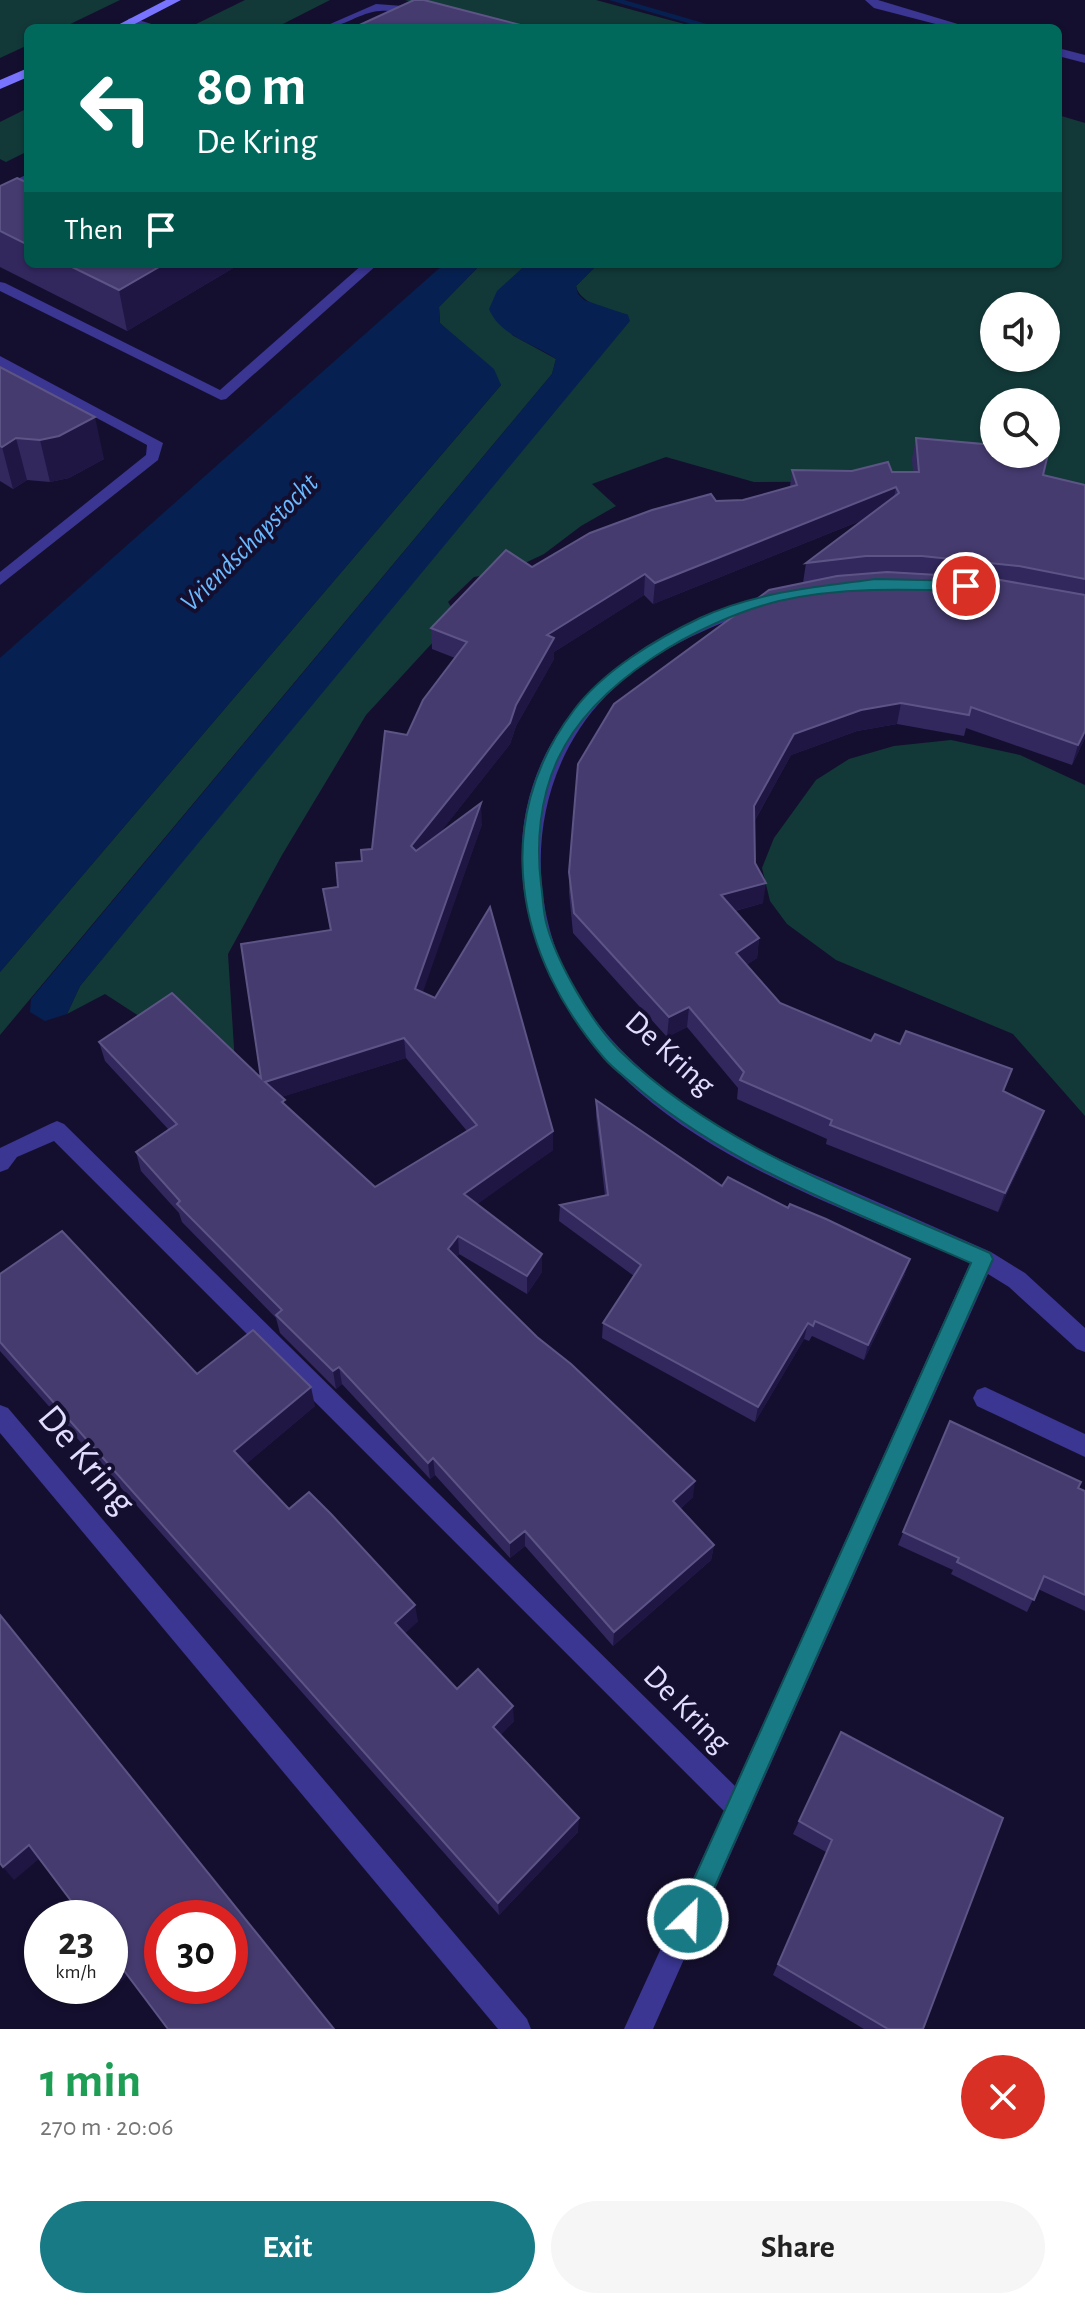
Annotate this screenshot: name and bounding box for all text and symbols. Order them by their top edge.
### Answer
icon: left [64,56,168,160]
text: 80 m [196,59,306,115]
text: De Kring [196,124,318,160]
icon: arrive [139,208,183,252]
text: Then [64,215,123,245]
map controls [980,292,1060,468]
button: sound [980,292,1060,372]
button: search [980,388,1060,468]
water label: Vriendschapstocht [176,468,325,617]
pin [932,552,1000,620]
icon: arrive [944,564,988,608]
street label: De Kring [619,1005,721,1101]
street label: De Kring [30,1399,142,1522]
street label: De Kring [637,1659,737,1759]
position arrow [646,1877,730,1961]
speed limit sign: 30 [144,1900,248,2004]
text: 23 [58,1922,94,1962]
text: km/h [55,1962,97,1982]
button: close [961,2055,1045,2139]
text: 1 min [40,2058,141,2106]
text: 270 m · 20:06 [40,2114,173,2140]
button: Exit [40,2201,535,2293]
button: Share [551,2201,1045,2293]

